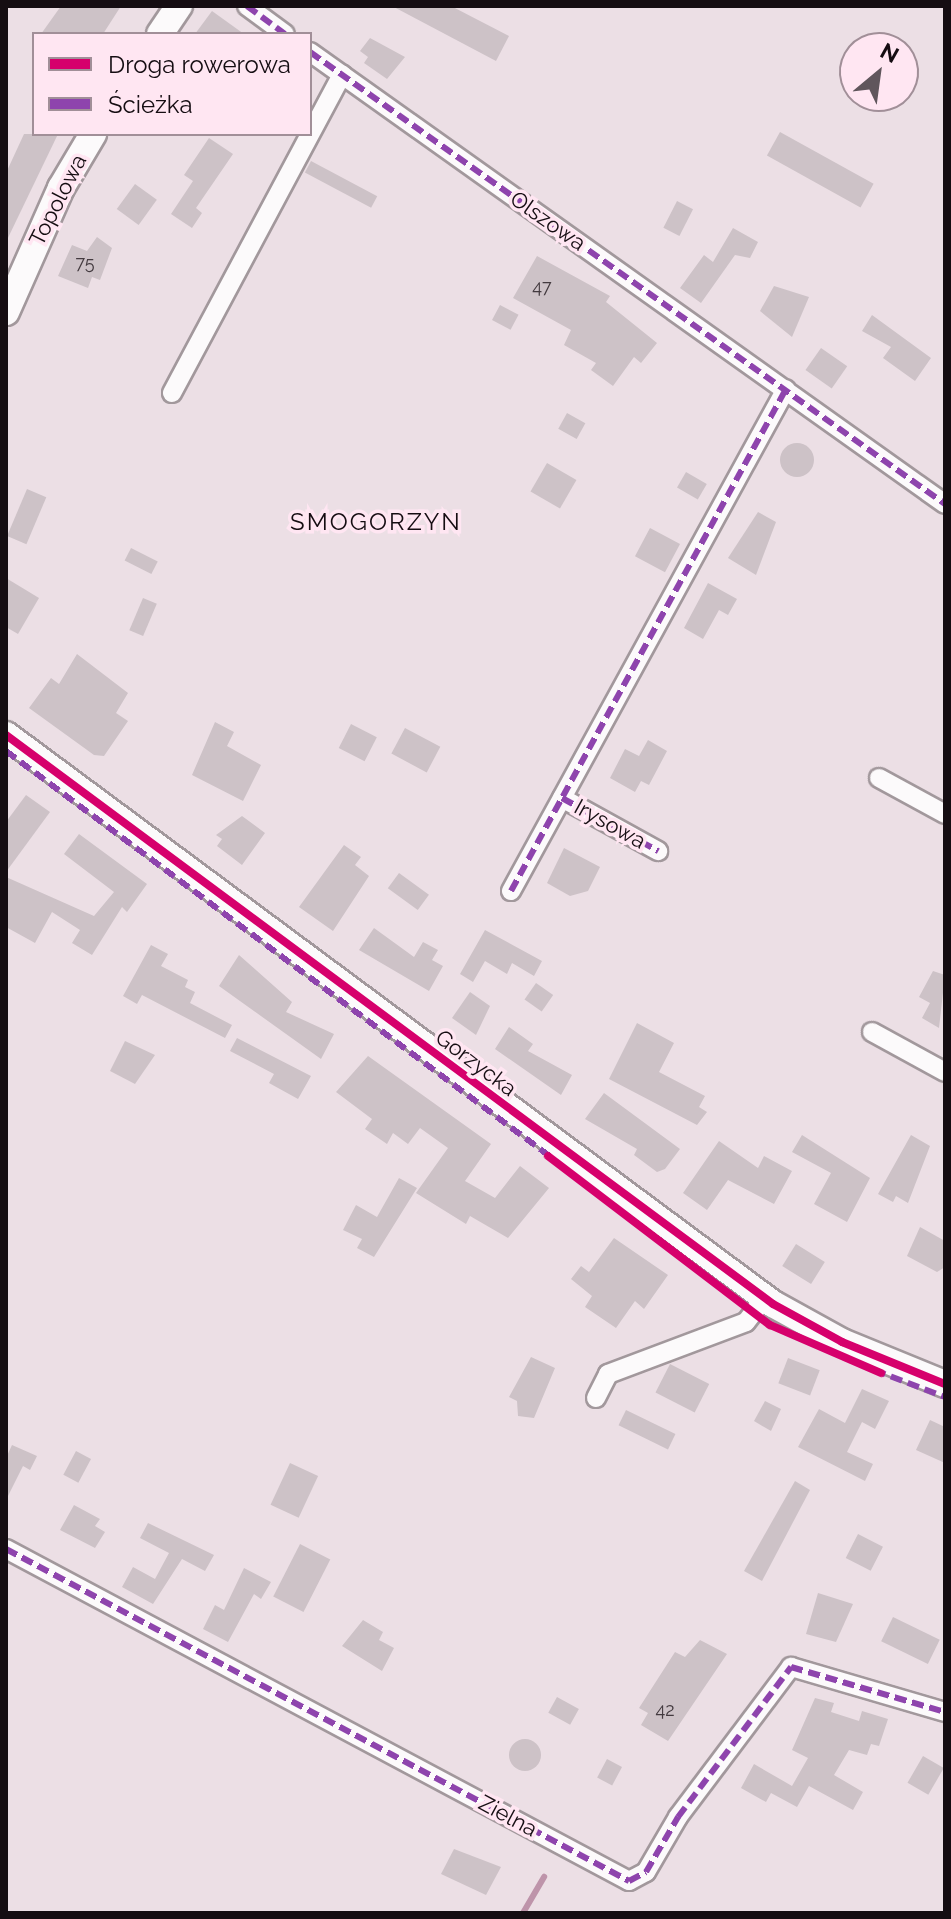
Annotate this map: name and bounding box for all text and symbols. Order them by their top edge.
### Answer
legend [32,32,312,136]
north arrow [839,32,919,112]
text: N [876,37,903,68]
text: Droga rowerowa [108,50,291,79]
text: Ścieżka [108,90,192,119]
street label: Topolowa [24,150,92,250]
street label: Olszowa [505,186,591,256]
house number: 75 [75,252,95,274]
house number: 47 [532,276,552,298]
district label: SMOGORZYN [290,508,462,536]
street label: Irysowa [570,794,650,854]
street label: Gorzycka [430,1024,522,1102]
house number: 42 [655,1699,675,1721]
street label: Zielna [474,1790,542,1842]

